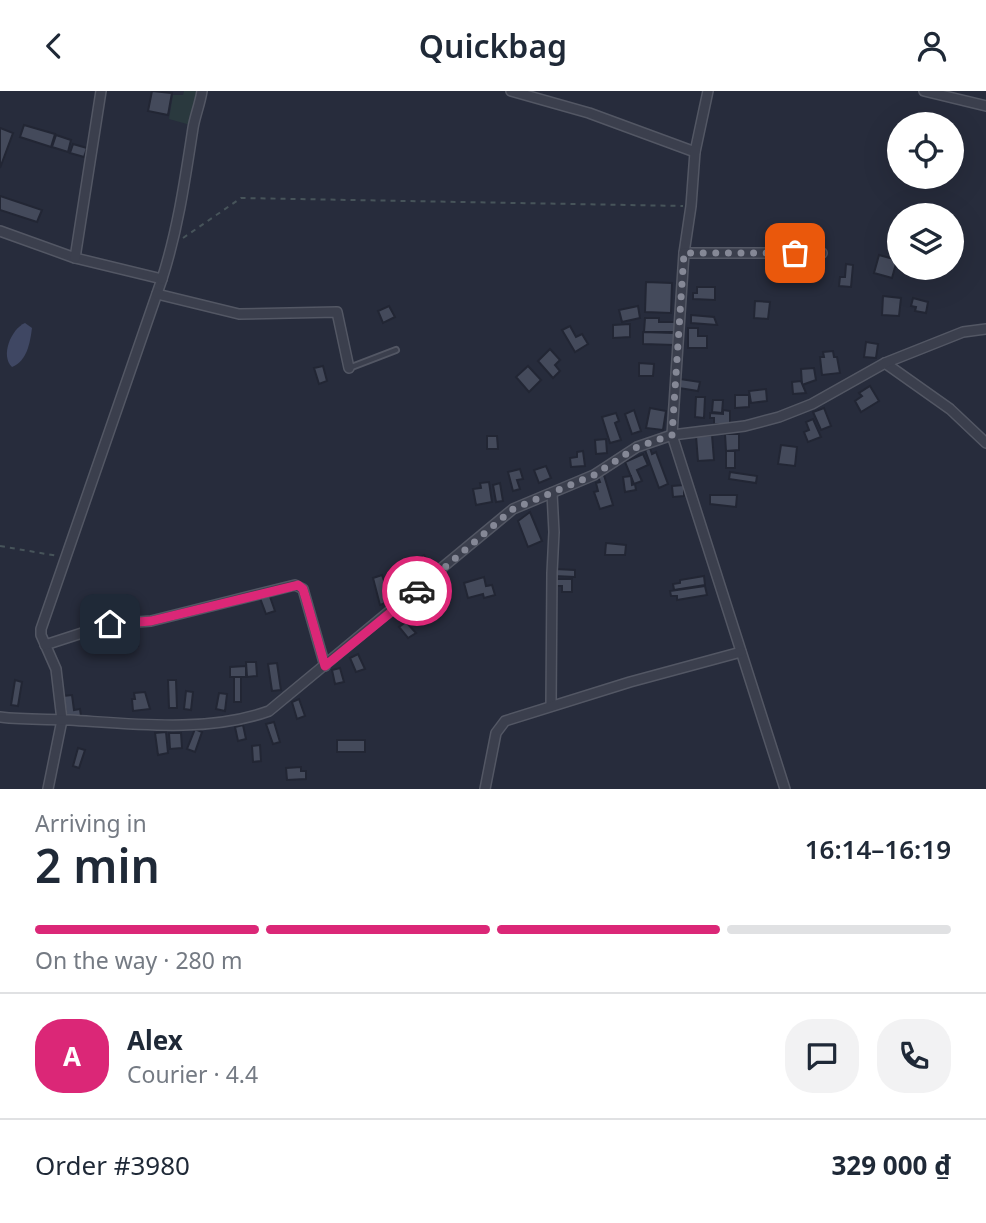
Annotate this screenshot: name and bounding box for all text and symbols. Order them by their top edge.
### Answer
text: Quickbag [419,24,567,67]
icon: back [35,27,73,65]
icon: person [913,27,951,65]
map controls [887,112,964,280]
button: locate [887,112,964,189]
button: layers [887,203,964,280]
pin [765,223,825,283]
icon: bag [776,234,814,272]
courier [382,556,452,626]
icon: car [398,572,436,610]
pin [80,594,140,654]
icon: home [91,605,129,643]
text: Arriving in [35,807,147,839]
text: 16:14–16:19 [805,831,951,867]
text: 2 min [35,834,160,896]
text: On the way · 280 m [35,944,242,976]
button: chat [785,1019,859,1093]
button: phone [877,1019,951,1093]
text: Alex [127,1022,183,1058]
text: A [63,1038,81,1074]
text: Courier · 4.4 [127,1058,258,1090]
text: Order #3980 [35,1147,190,1183]
text: 329 000 ₫ [831,1147,951,1183]

